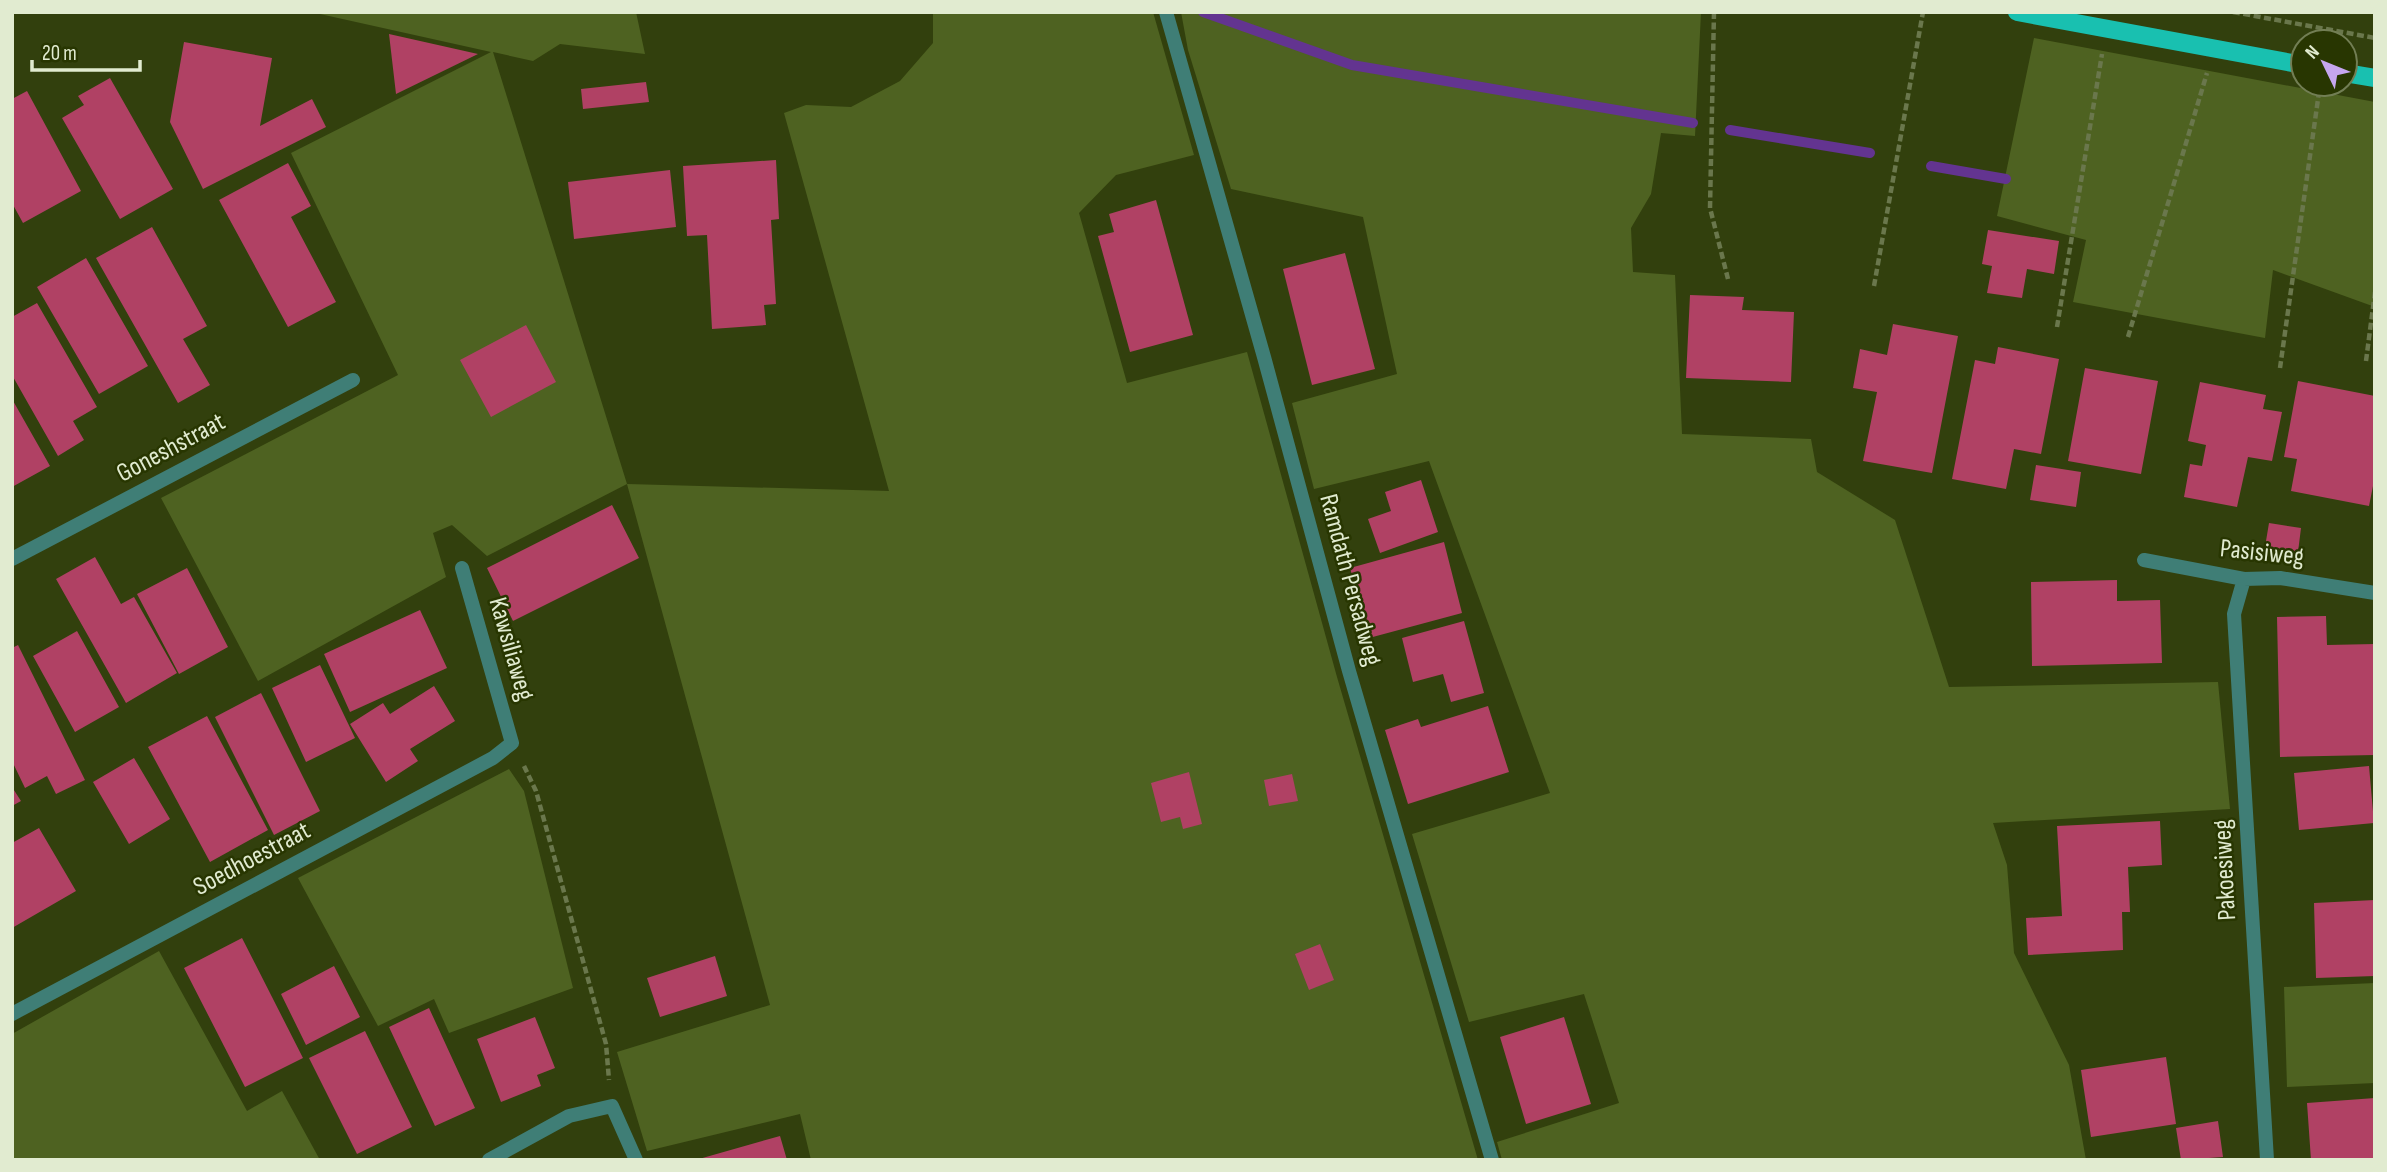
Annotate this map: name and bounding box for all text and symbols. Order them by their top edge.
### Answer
scale bar [32,28,140,72]
north arrow [2289,28,2359,98]
text: 20 m [42,41,77,66]
text: N [2301,41,2325,64]
street label: Goneshstraat [112,407,230,489]
street label: Ramdath Persadweg [1312,491,1388,669]
street label: Pasisiweg [2218,533,2306,573]
street label: Kawsiliaweg [482,594,540,704]
street label: Soedhoestraat [188,815,316,903]
street label: Pakoesiweg [2207,819,2243,921]

